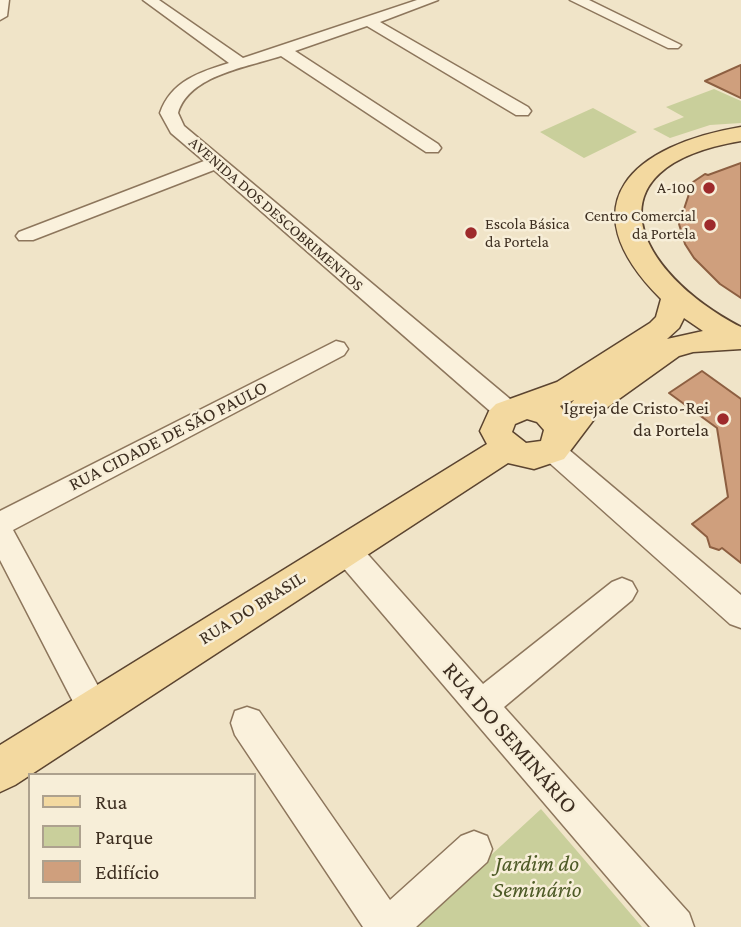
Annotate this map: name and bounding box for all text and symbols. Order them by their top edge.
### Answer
street label: AVENIDA DOS DESCOBRIMENTOS [185,133,367,295]
place label: A-100 [657,178,695,198]
marker: A-100 [701,180,717,196]
place label: Centro Comercial da Portela [584,206,696,244]
place label: Escola Básica da Portela [485,214,570,252]
marker: Centro Comercial da Portela [702,217,718,233]
marker: Escola Básica da Portela [463,225,479,241]
street label: RUA CIDADE DE SÃO PAULO [65,376,271,496]
place label: Igreja de Cristo-Rei da Portela [564,397,709,441]
marker: Igreja de Cristo-Rei da Portela [715,411,731,427]
street label: RUA DO BRASIL [195,566,309,650]
street label: RUA DO SEMINÁRIO [437,657,583,819]
legend [28,773,256,899]
text: Rua [95,790,127,814]
text: Parque [95,825,153,849]
park label: Jardim do Seminário [492,850,582,904]
text: Edifício [95,860,159,884]

